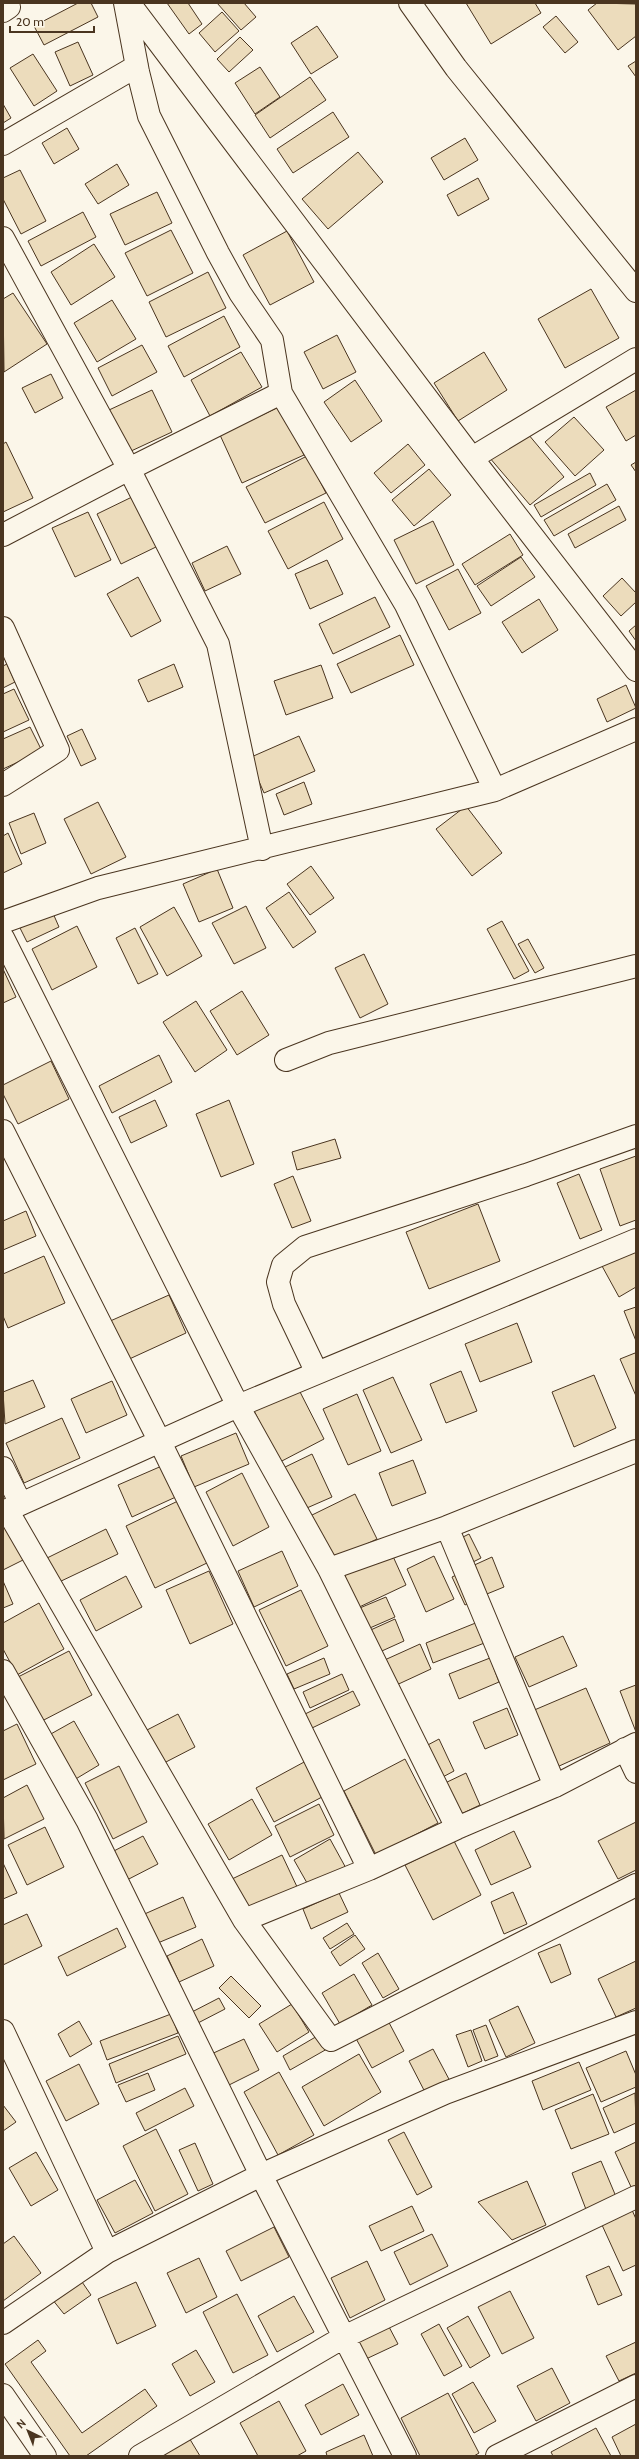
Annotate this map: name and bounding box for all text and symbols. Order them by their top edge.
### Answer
scale bar [10,8,94,34]
text: 20 m [16,14,44,29]
north arrow [8,2411,48,2451]
text: N [14,2416,29,2431]

